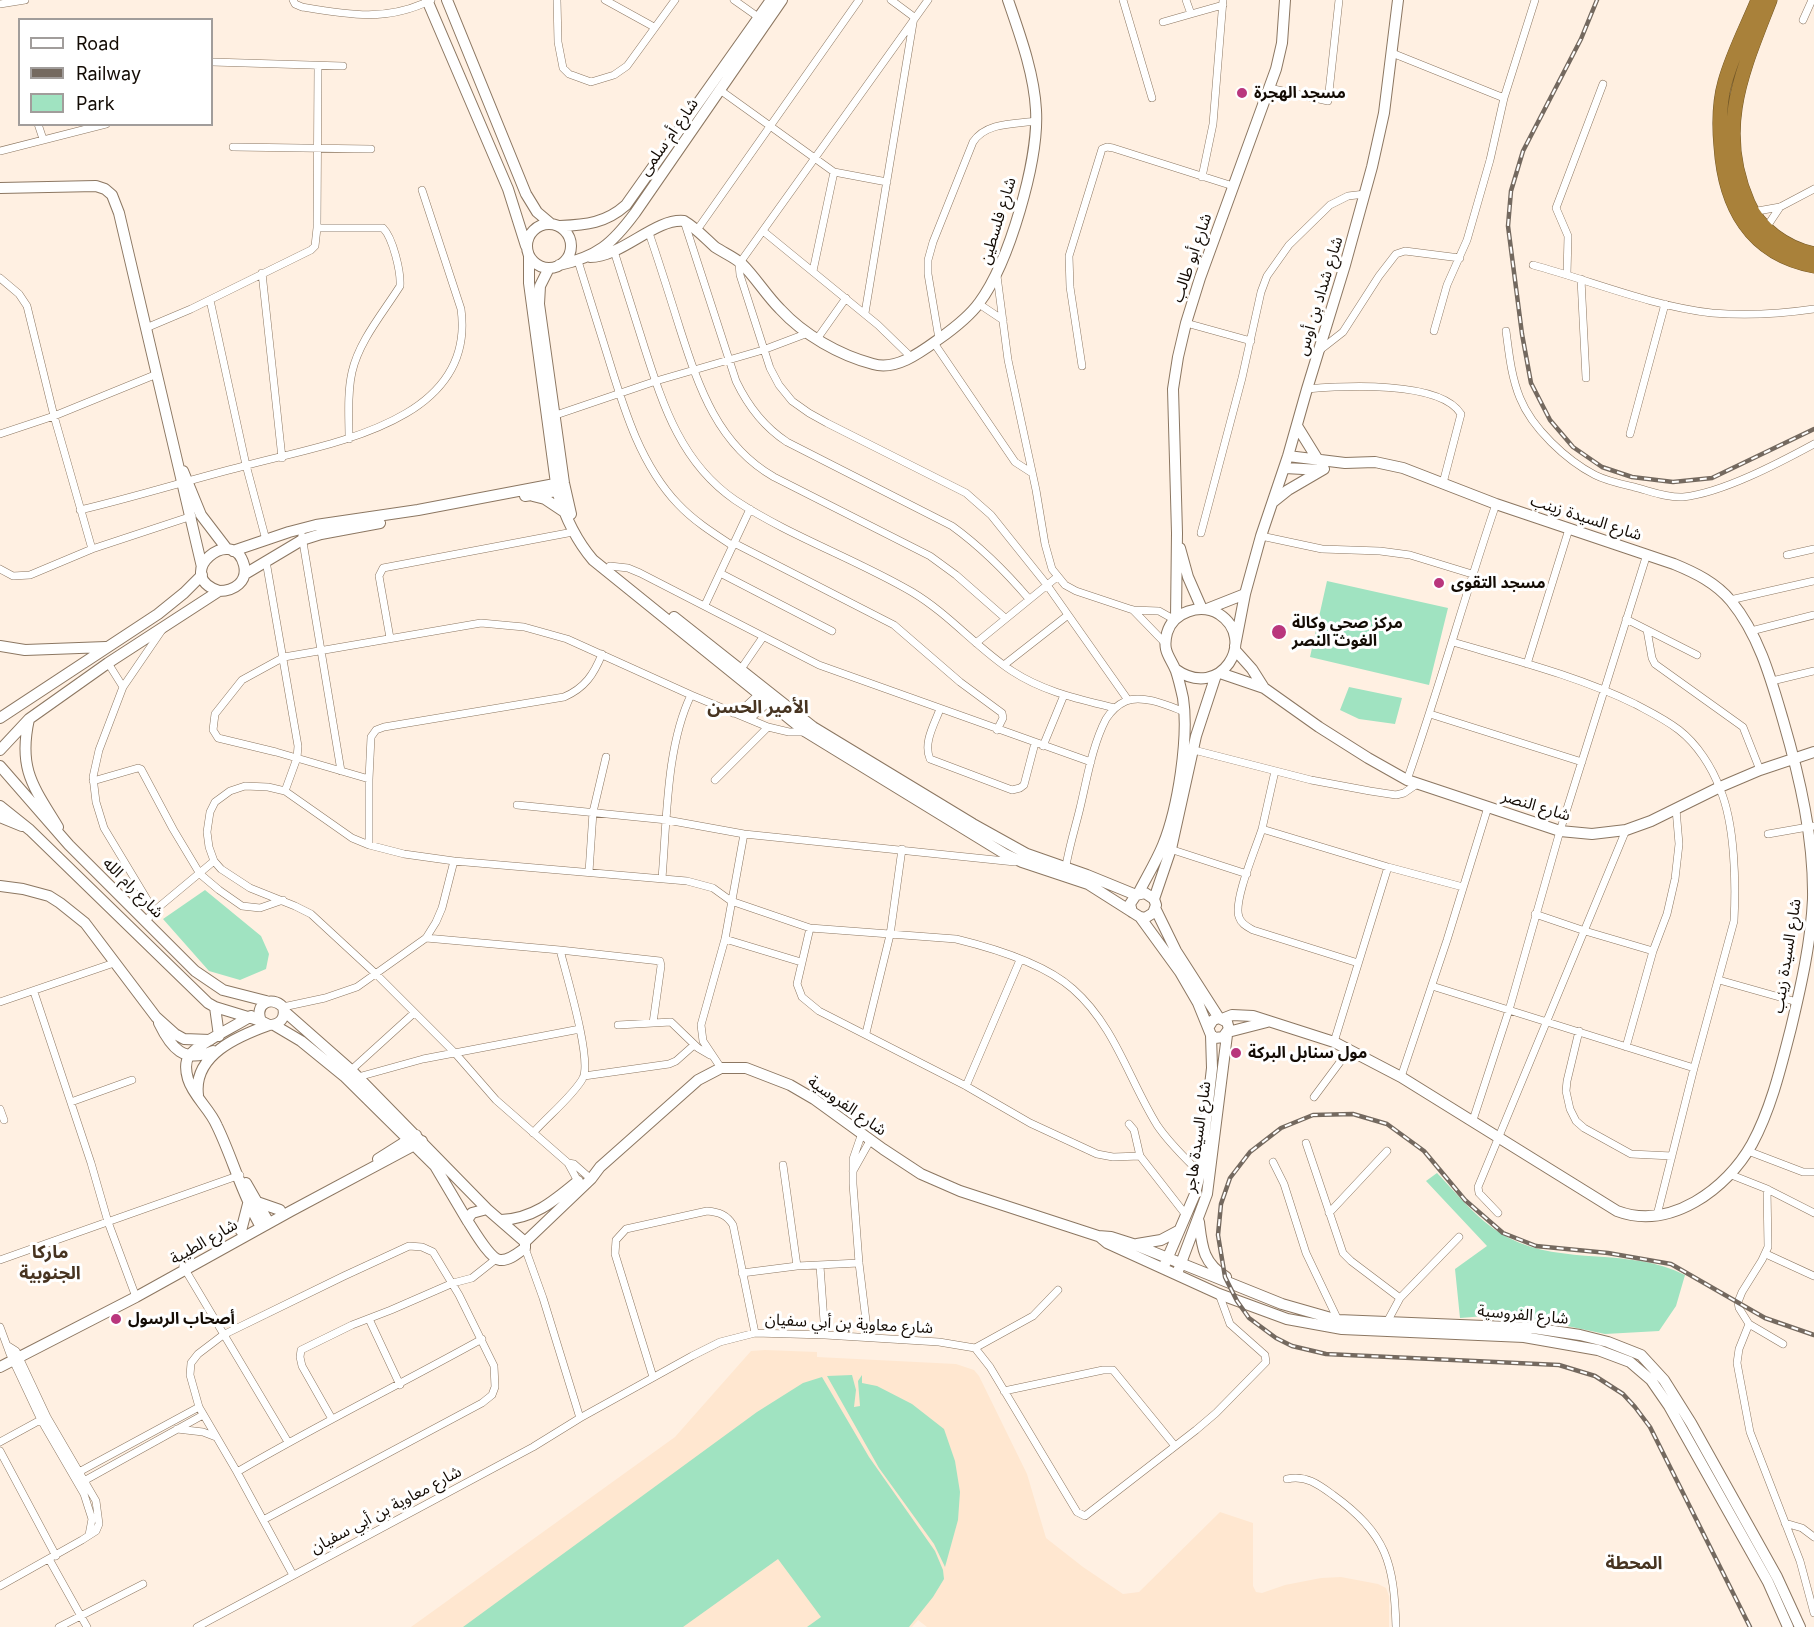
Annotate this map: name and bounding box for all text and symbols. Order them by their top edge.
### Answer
legend [18,18,213,126]
text: Road [76,33,119,54]
text: Railway [76,63,141,84]
place label: مسجد الهجرة [1254,83,1346,103]
marker: مسجد الهجرة [1235,86,1249,100]
text: Park [76,93,115,114]
street label: شارع أم سلمى [635,95,703,179]
street label: شارع فلسطين [976,175,1020,267]
street label: شارع أبو طالب [1168,211,1216,305]
street label: شارع شداد بن أوس [1293,234,1347,358]
street label: شارع السيدة زينب [1528,491,1644,545]
place label: مسجد التقوى [1451,573,1546,593]
marker: مسجد التقوى [1432,576,1446,590]
place label: مركز صحي وكالة الغوث النصر [1292,613,1403,651]
marker: مركز صحي وكالة الغوث النصر [1270,623,1288,641]
district label: الأمير الحسن [707,697,809,719]
street label: شارع النصر [1499,786,1573,826]
street label: شارع رام الله [99,854,167,922]
street label: شارع السيدة زينب [1768,897,1806,1015]
place label: مول سنابل البركة [1248,1043,1367,1063]
marker: مول سنابل البركة [1229,1046,1243,1060]
street label: شارع الفروسية [804,1072,890,1140]
street label: شارع السيدة هاجر [1181,1080,1215,1194]
street label: شارع الطيبة [167,1215,241,1269]
district label: ماركا الجنوبية [19,1242,81,1284]
street label: شارع الفروسية [1477,1301,1569,1329]
place label: أصحاب الرسول [128,1309,235,1329]
street label: شارع معاوية بن أبي سفيان [765,1310,933,1338]
marker: أصحاب الرسول [109,1312,123,1326]
street label: شارع معاوية بن أبي سفيان [307,1462,465,1558]
district label: المحطة [1606,1553,1662,1575]

